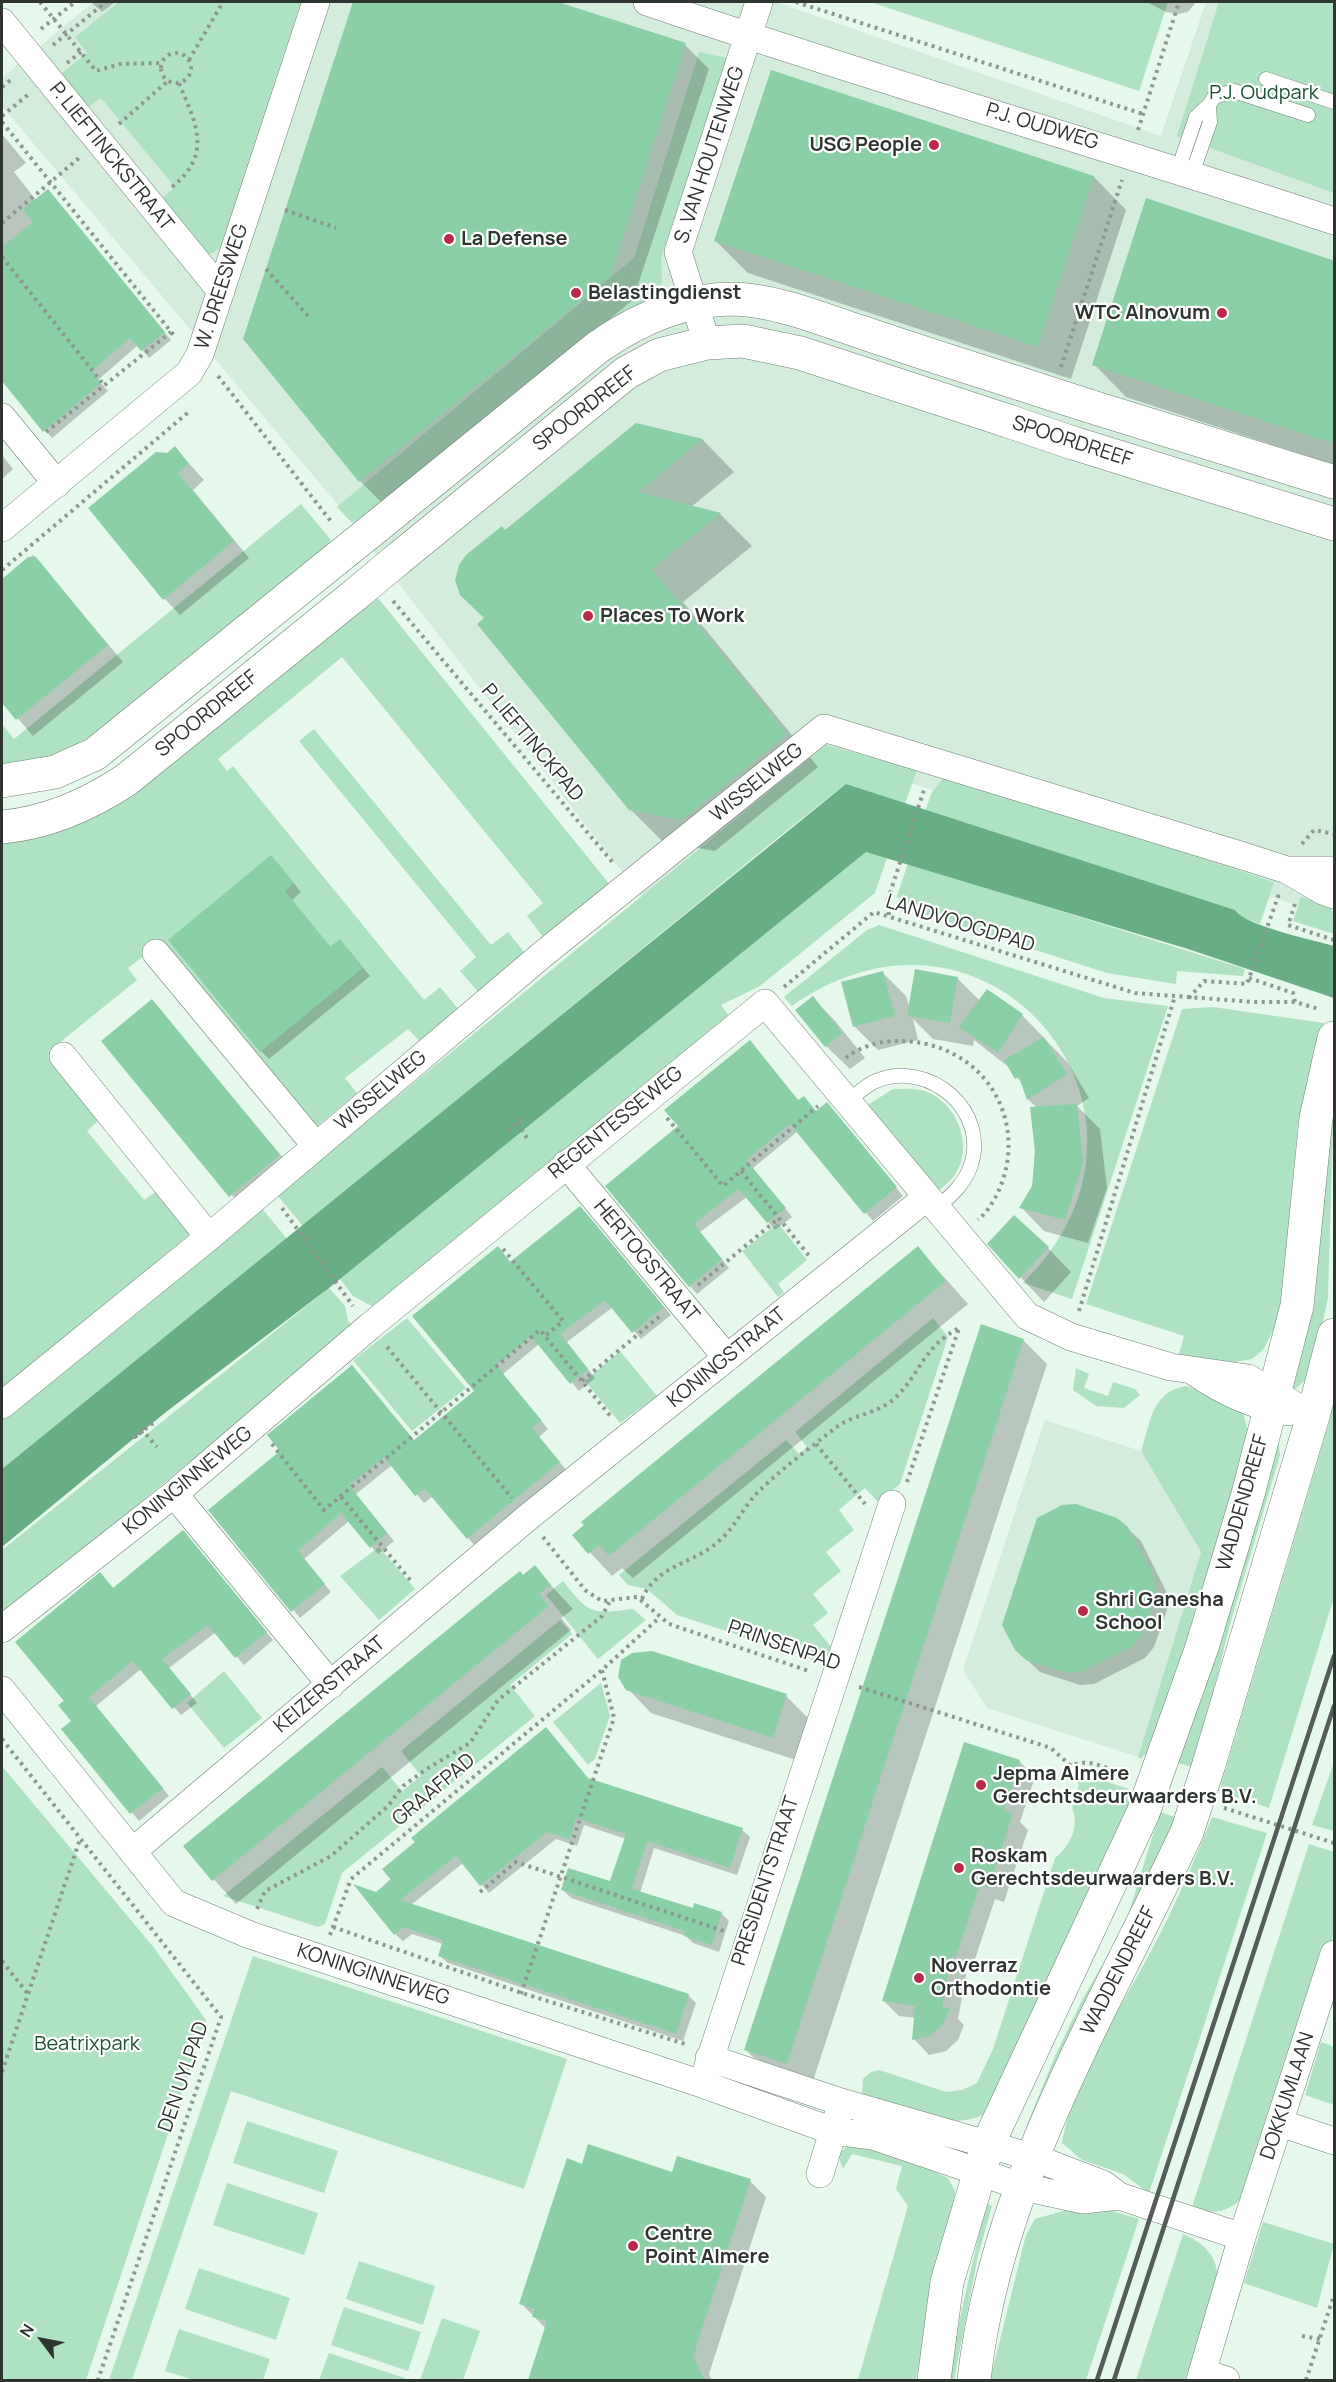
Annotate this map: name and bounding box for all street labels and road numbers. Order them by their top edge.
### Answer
street label: S. VAN HOUTENWEG [670,63,750,247]
street label: P. LIEFTINCKSTRAAT [44,78,178,236]
street label: P.J. OUDWEG [983,99,1101,155]
street label: W. DREESWEG [190,221,254,353]
street label: SPOORDREEF [528,361,642,457]
street label: SPOORDREEF [1009,411,1135,473]
street label: SPOORDREEF [151,665,263,763]
street label: P LIEFTINCKPAD [476,679,588,807]
street label: WISSELWEG [706,738,808,828]
street label: LANDVOOGDPAD [883,890,1037,958]
street label: WISSELWEG [330,1046,432,1136]
street label: REGENTESSEWEG [544,1062,688,1184]
street label: HERTOGSTRAAT [588,1195,704,1327]
street label: KONINGSTRAAT [663,1303,791,1413]
street label: KONINGINNEWEG [119,1422,257,1540]
street label: WADDENDREEF [1212,1432,1274,1574]
street label: PRINSENPAD [724,1616,844,1676]
street label: KEIZERSTRAAT [269,1631,391,1739]
street label: GRAAFPAD [388,1749,480,1831]
street label: PRESIDENTSTRAAT [727,1793,805,1969]
street label: WADDENDREEF [1076,1903,1162,2039]
street label: KONINGINNEWEG [294,1939,452,2011]
street label: DEN UYLPAD [154,2019,214,2135]
street label: DOKKUMLAAN [1256,2029,1320,2163]

